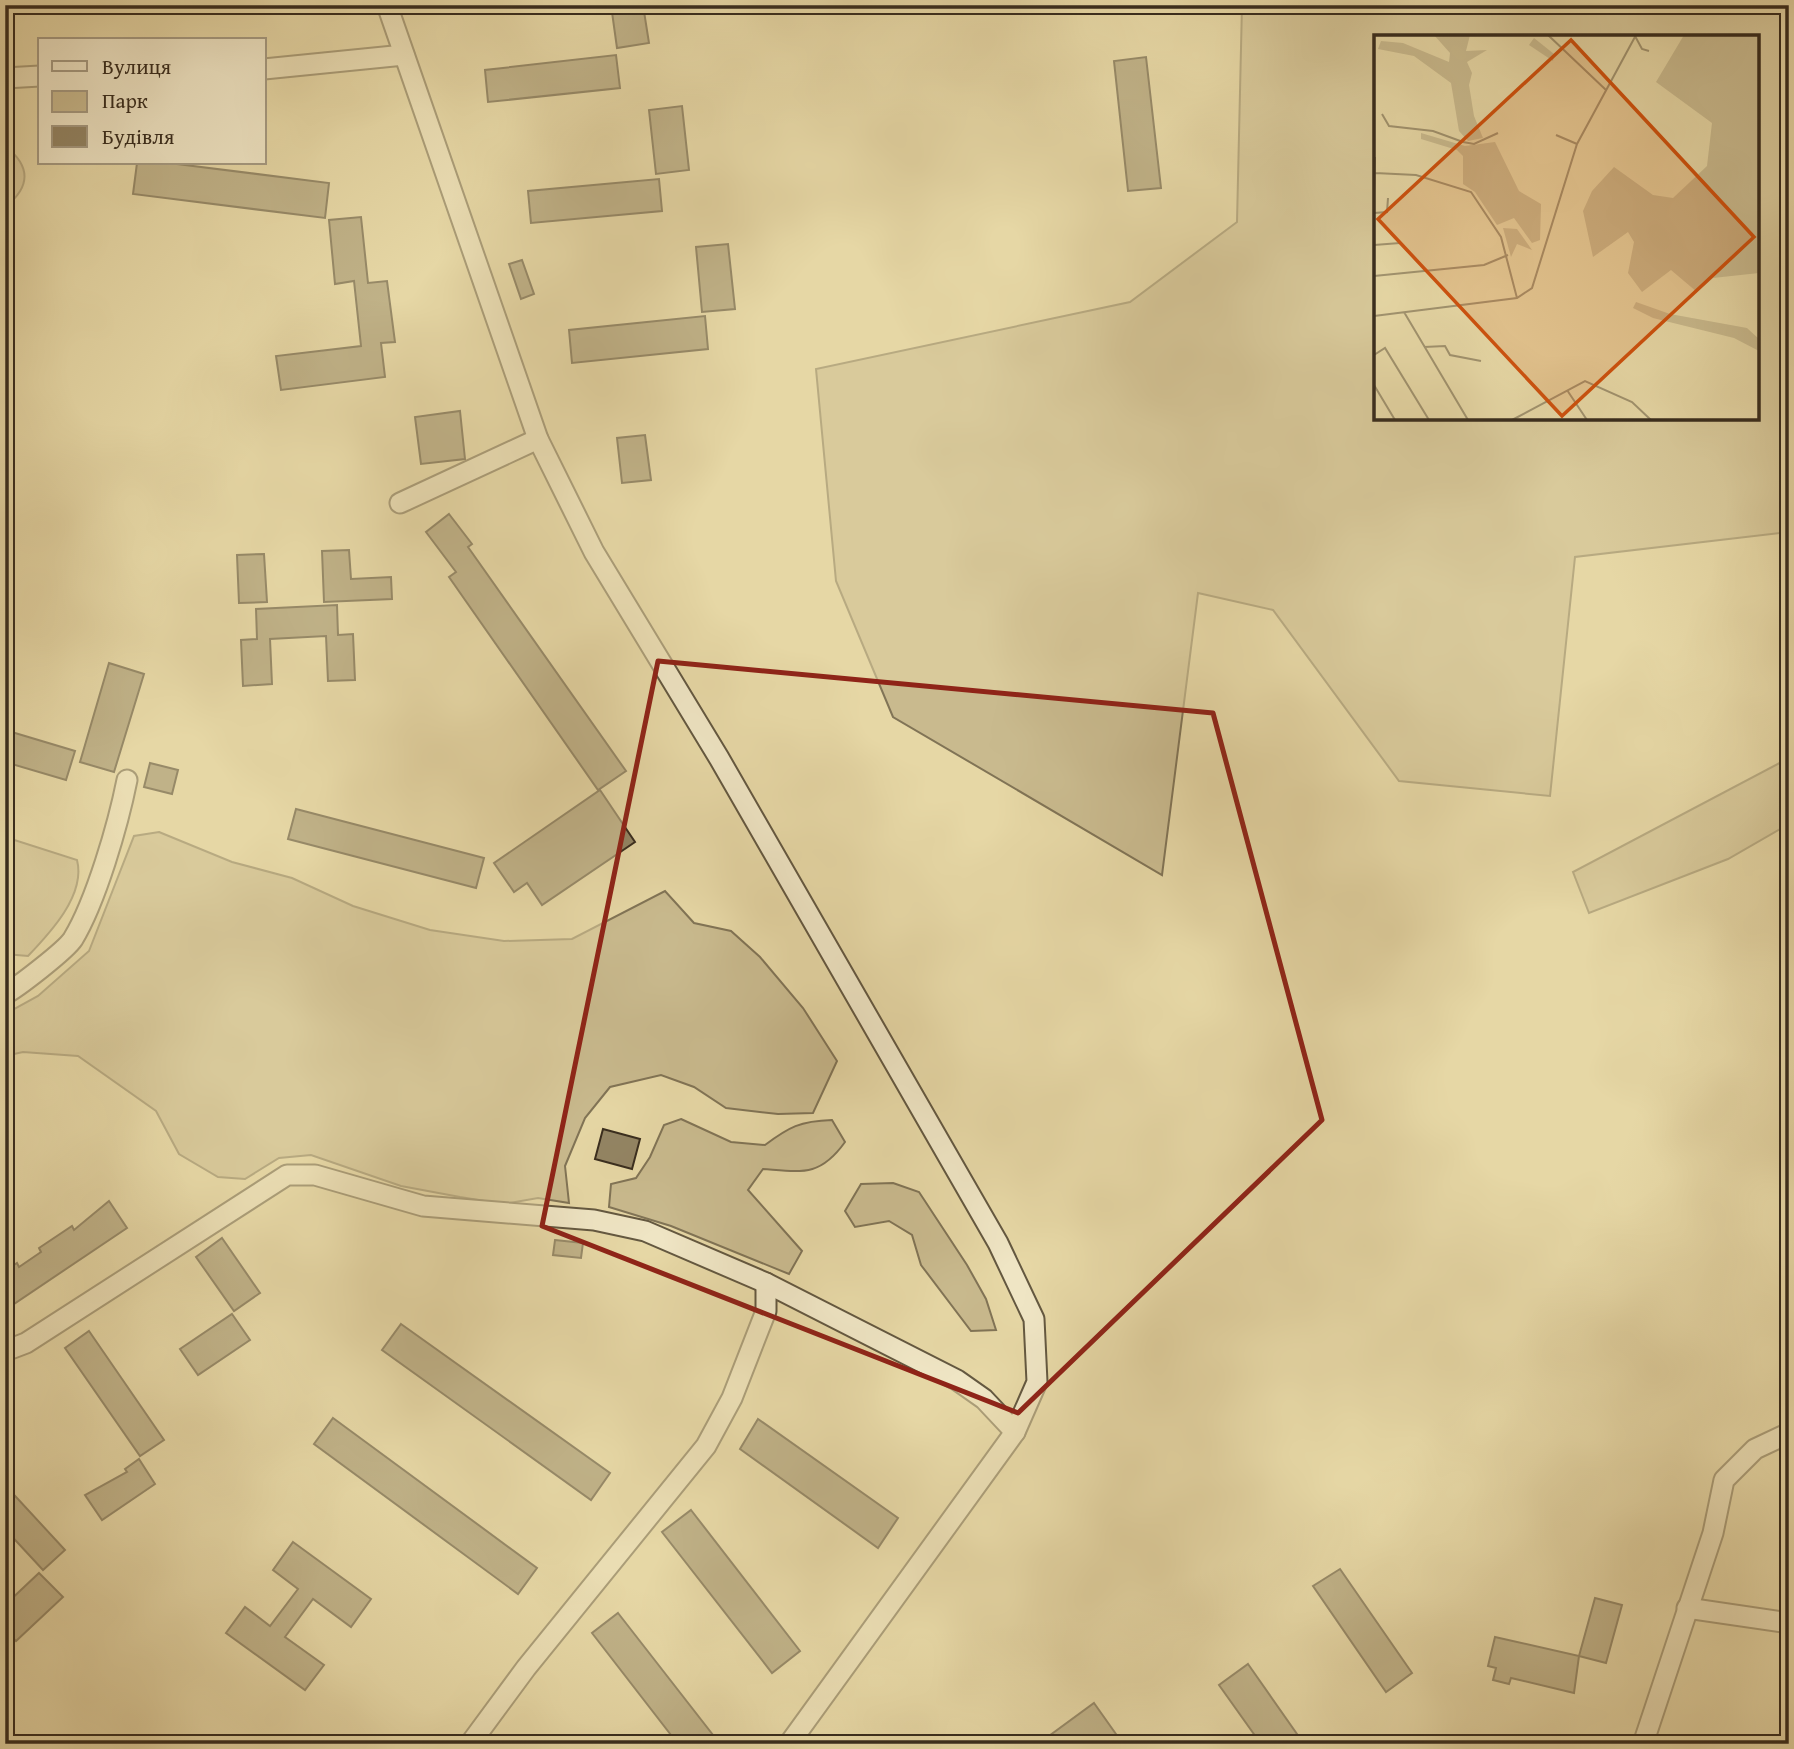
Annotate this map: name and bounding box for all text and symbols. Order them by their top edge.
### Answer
inset map [1374,35,1759,420]
legend [38,38,266,164]
text: Вулиця [102,51,172,82]
text: Парк [102,85,148,116]
text: Будівля [102,121,175,152]

